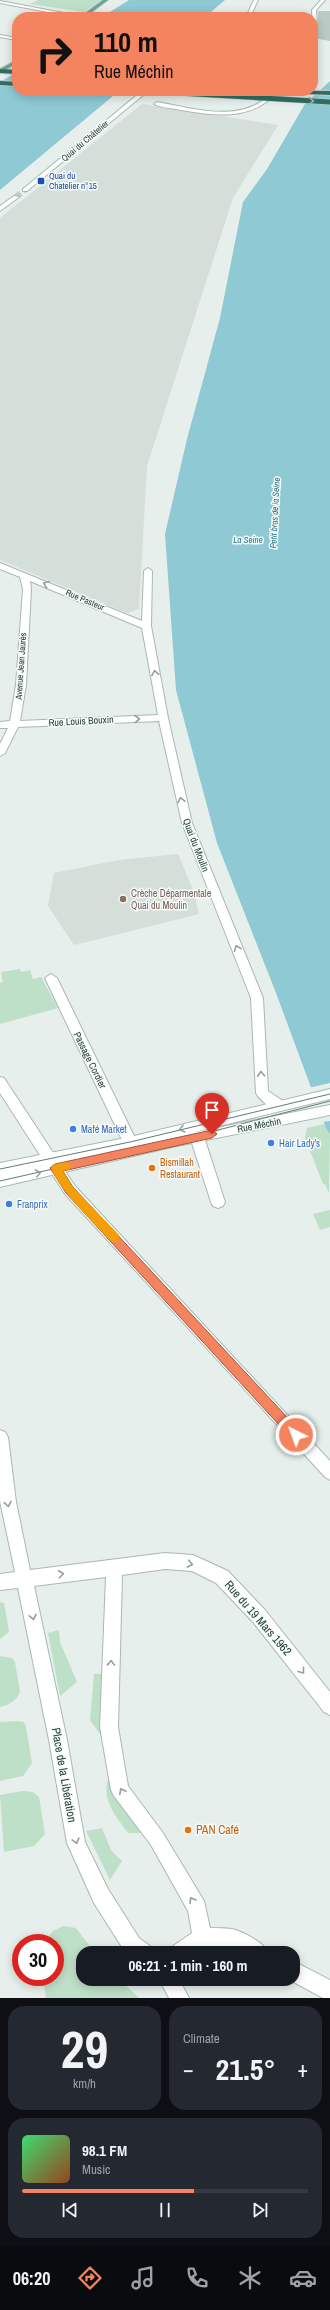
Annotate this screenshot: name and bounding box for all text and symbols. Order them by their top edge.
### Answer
text: 110 m [94,23,158,61]
icon: right [28,28,80,80]
text: Rue Méchin [94,59,174,84]
one-way arrow [308,96,314,105]
street label: Quai du Châtelier [59,117,112,164]
place label: Quai du Chatelier n°15 [49,170,97,192]
marker: Quai du Chatelier n°15 [36,176,46,186]
water label: Petit bras de la Seine [267,477,283,549]
water label: La Seine [233,534,263,546]
one-way arrow [42,580,49,588]
street label: Rue Pasteur [64,586,107,614]
street label: Avenue Jean Jaurès [13,632,29,701]
one-way arrow [151,670,159,676]
street label: Rue Louis Bouxin [48,713,114,729]
one-way arrow [134,715,140,723]
one-way arrow [178,797,186,804]
street label: Quai du Moulin [180,816,212,874]
place label: Crèche Déparmentale Quai du Moulin [131,887,212,912]
marker: Crèche Déparmentale Quai du Moulin [118,894,128,904]
one-way arrow [233,945,241,952]
street label: Passage Cordier [71,1029,109,1091]
one-way arrow [257,1071,265,1077]
pin [195,1093,229,1134]
icon: arrive [201,1099,223,1121]
street label: Rue Méchin [236,1114,282,1136]
place label: Mafé Market [81,1123,127,1136]
marker: Mafé Market [68,1124,78,1134]
one-way arrow [179,1124,185,1132]
place label: Hair Lady's [279,1137,320,1150]
marker: Hair Lady's [266,1138,276,1148]
place label: Bismillah Restaurant [160,1156,201,1181]
marker: Bismillah Restaurant [147,1163,157,1173]
one-way arrow [35,1169,41,1177]
place label: Franprix [17,1198,48,1211]
marker: Franprix [4,1199,14,1209]
position arrow [275,1414,317,1456]
one-way arrow [4,1501,12,1507]
one-way arrow [187,1559,193,1567]
one-way arrow [58,1570,64,1579]
street label: Rue du 19 Mars 1962 [221,1577,295,1659]
one-way arrow [28,1614,36,1620]
one-way arrow [107,1660,116,1666]
one-way arrow [297,1666,304,1673]
street label: Place de la Libération [48,1726,80,1824]
one-way arrow [119,1788,127,1795]
place label: PAN Café [196,1822,239,1838]
marker: PAN Café [183,1825,193,1835]
one-way arrow [71,1837,80,1844]
one-way arrow [190,1897,197,1904]
speed limit sign: 30 [12,1934,64,1986]
text: 06:21 · 1 min · 160 m [129,1955,247,1976]
text: 29 [61,2014,108,2084]
text: Climate [183,2030,220,2047]
text: 21.5° [216,2049,275,2089]
text: − [183,2054,194,2084]
text: + [297,2054,308,2084]
text: km/h [73,2075,96,2092]
text: 98.1 FM [82,2140,127,2161]
text: Music [82,2161,110,2178]
icon: previous [59,2199,81,2221]
icon: pause [154,2199,176,2221]
icon: next [249,2199,271,2221]
icon: directions [76,2264,104,2292]
icon: music [129,2264,157,2292]
icon: phone [183,2264,211,2292]
icon: climate [236,2264,264,2292]
icon: car [289,2264,317,2292]
text: 06:20 [13,2266,50,2291]

